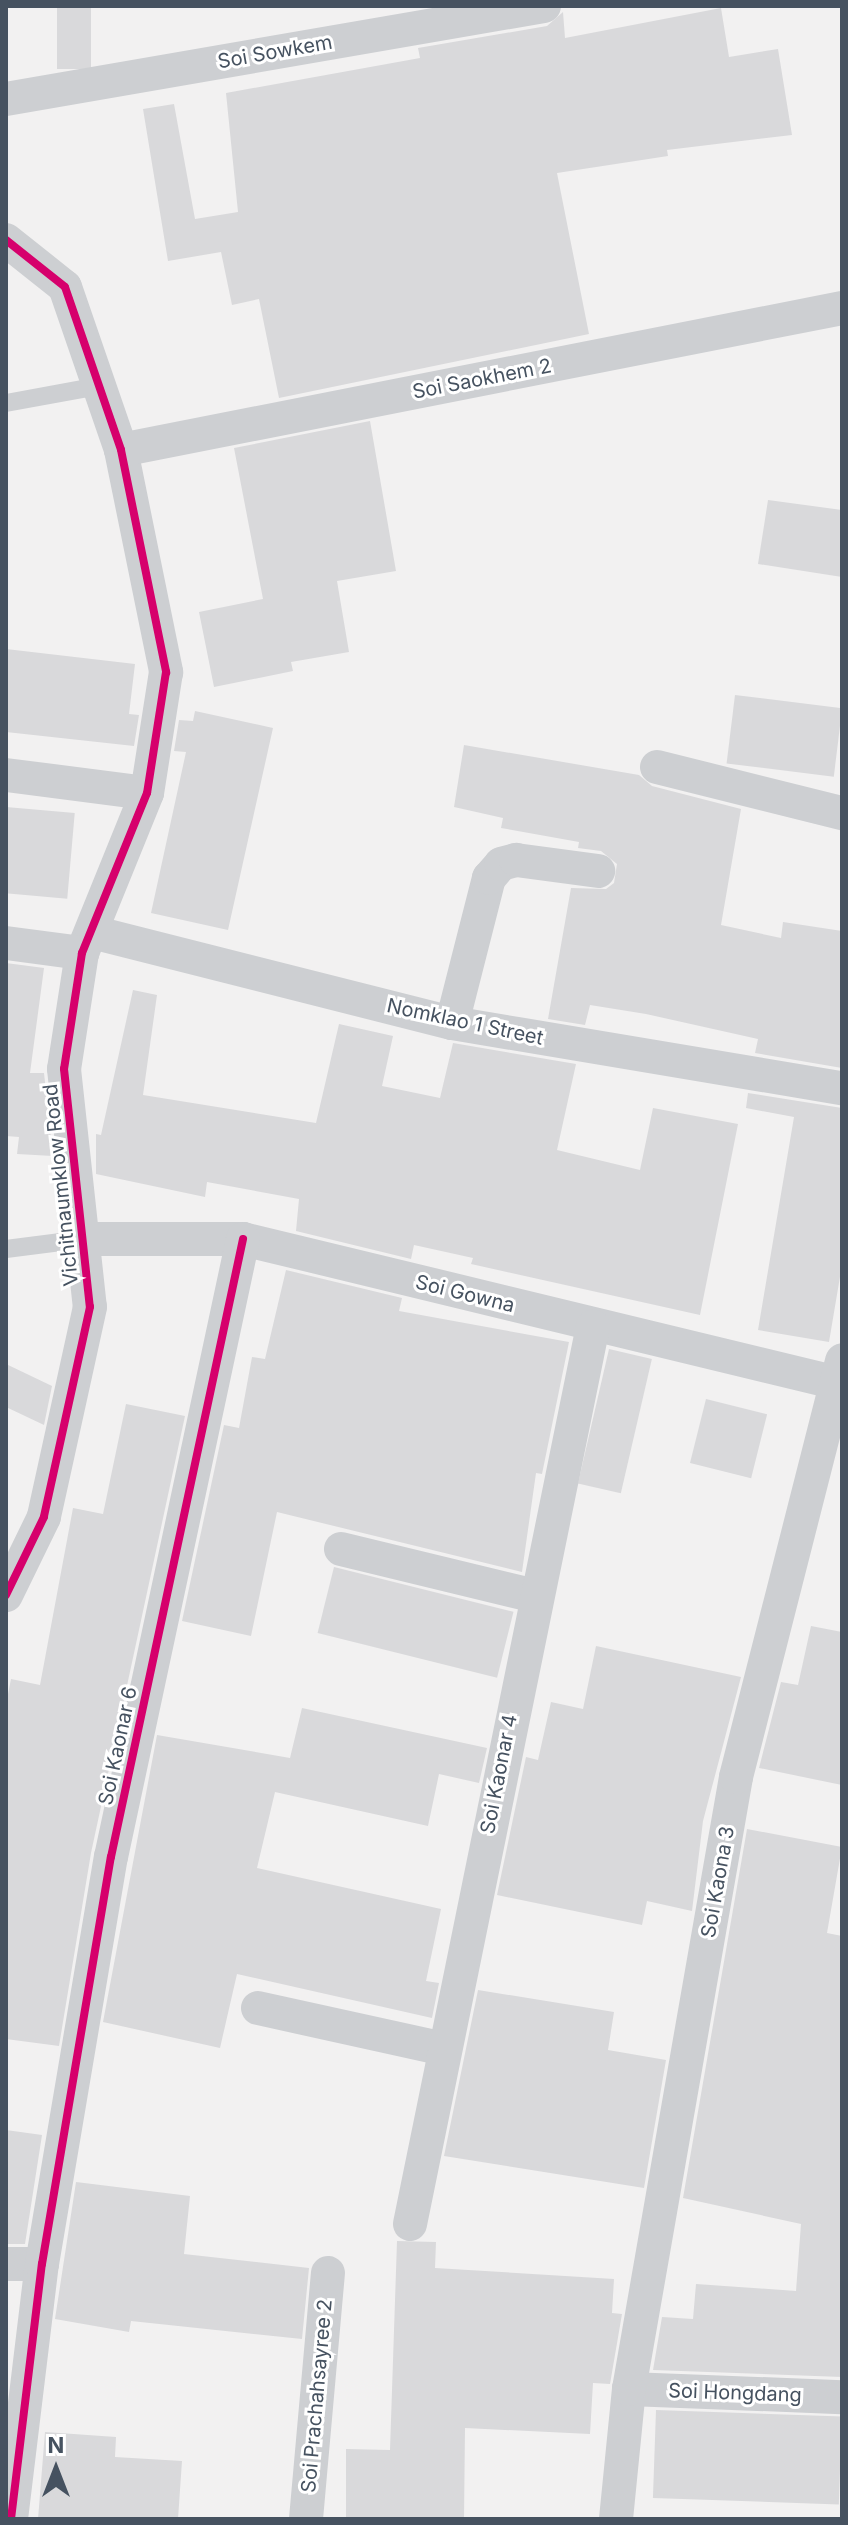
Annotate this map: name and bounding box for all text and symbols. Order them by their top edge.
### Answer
street label: Soi Sowkem [216,30,334,74]
street label: Soi Saokhem 2 [410,354,554,404]
street label: Nomklao 1 Street [385,994,545,1050]
street label: Vichitnaumklow Road [38,1083,84,1287]
street label: Soi Gowna [413,1270,517,1318]
street label: Soi Kaonar 6 [94,1685,142,1807]
street label: Soi Kaonar 4 [476,1712,522,1836]
street label: Soi Kaona 3 [696,1824,740,1940]
street label: Soi Prachahsayree 2 [297,2298,337,2494]
street label: Soi Hongdang [668,2379,802,2407]
north arrow [16,2429,96,2509]
text: N [48,2432,64,2458]

